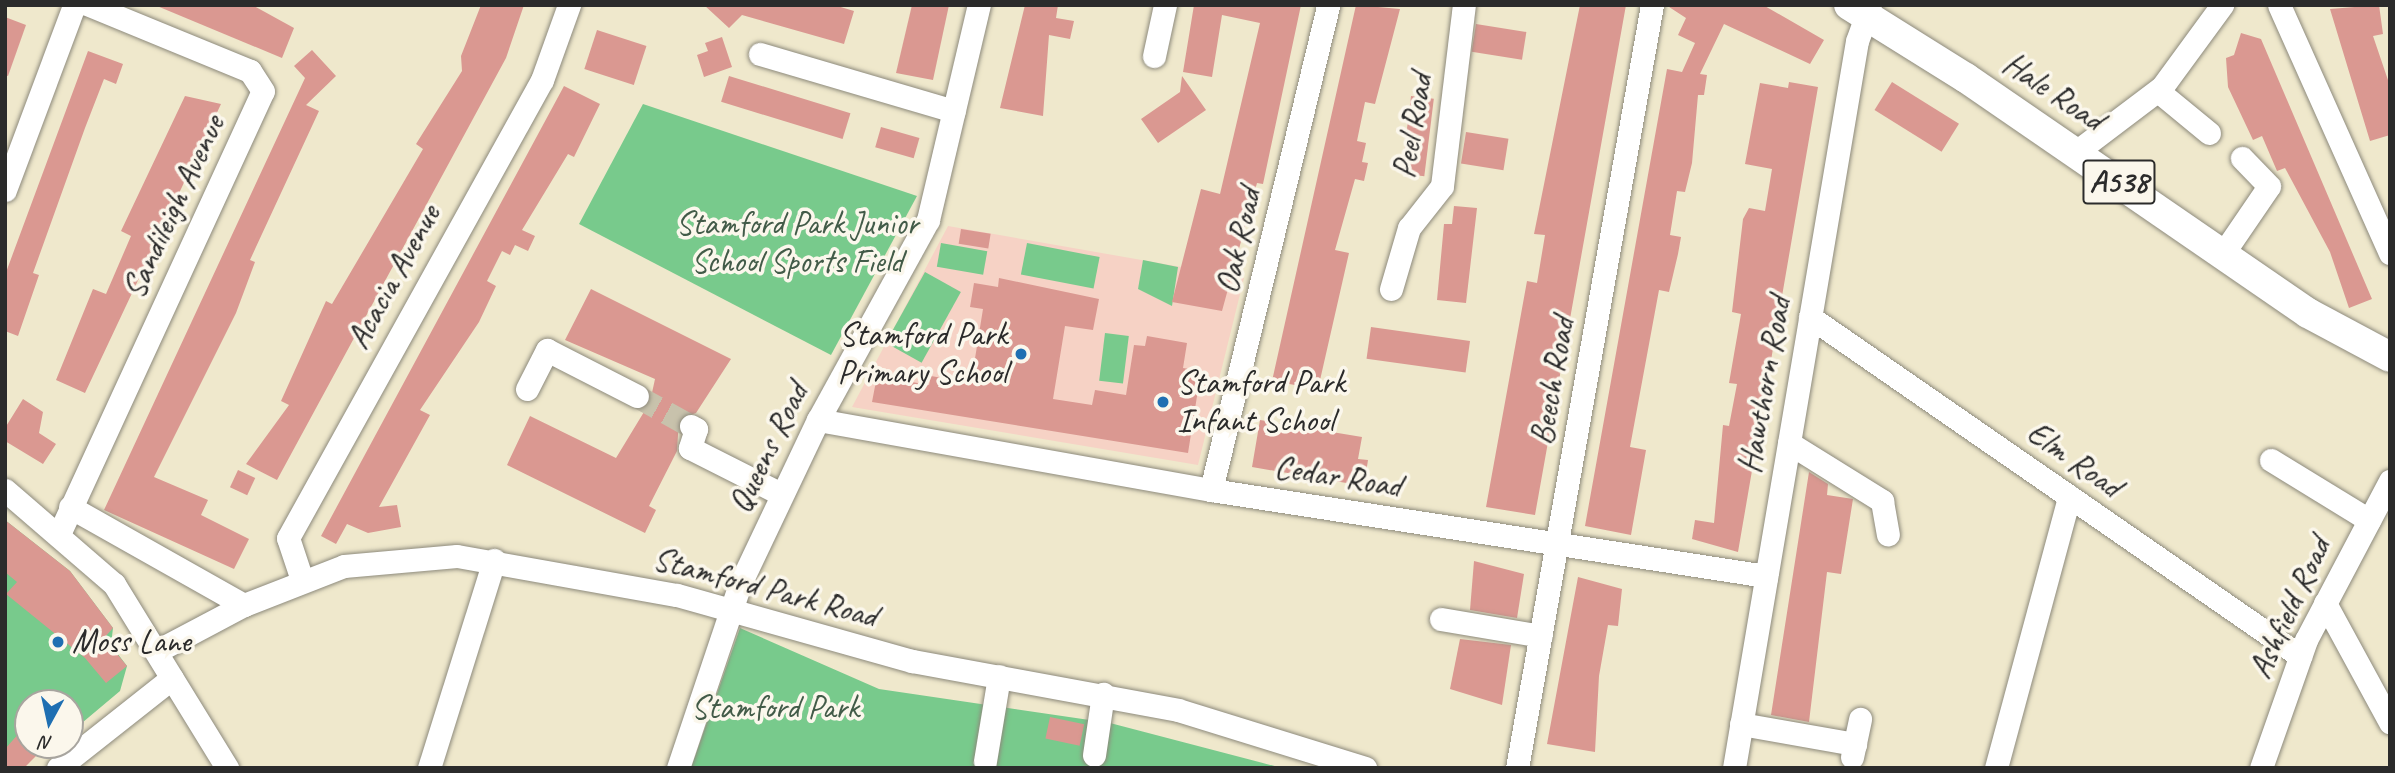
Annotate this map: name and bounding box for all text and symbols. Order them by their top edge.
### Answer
street label: Hale Road [1995,44,2111,140]
street label: Peel Road [1384,71,1442,181]
street label: Sandileigh Avenue [114,109,234,305]
road number: A538 [2082,154,2156,210]
street label: Oak Road [1208,185,1270,297]
street label: Acacia Avenue [338,198,450,356]
park label: Stamford Park Junior School Sports Field [676,204,918,282]
street label: Hawthorn Road [1730,294,1800,476]
street label: Beech Road [1522,314,1584,448]
place label: Stamford Park Primary School [838,315,1007,393]
marker: Stamford Park Primary School [1013,346,1029,362]
place label: Stamford Park Infant School [1177,363,1346,441]
street label: Queens Road [721,377,817,519]
marker: Stamford Park Infant School [1155,394,1171,410]
street label: Elm Road [2019,413,2129,507]
street label: Cedar Road [1272,447,1404,507]
street label: Ashfield Road [2240,532,2340,684]
street label: Stamford Park Road [648,539,882,637]
place label: Moss Lane [72,622,192,662]
marker: Moss Lane [50,634,66,650]
park label: Stamford Park [691,688,859,728]
north arrow [14,689,84,759]
text: N [39,730,54,756]

